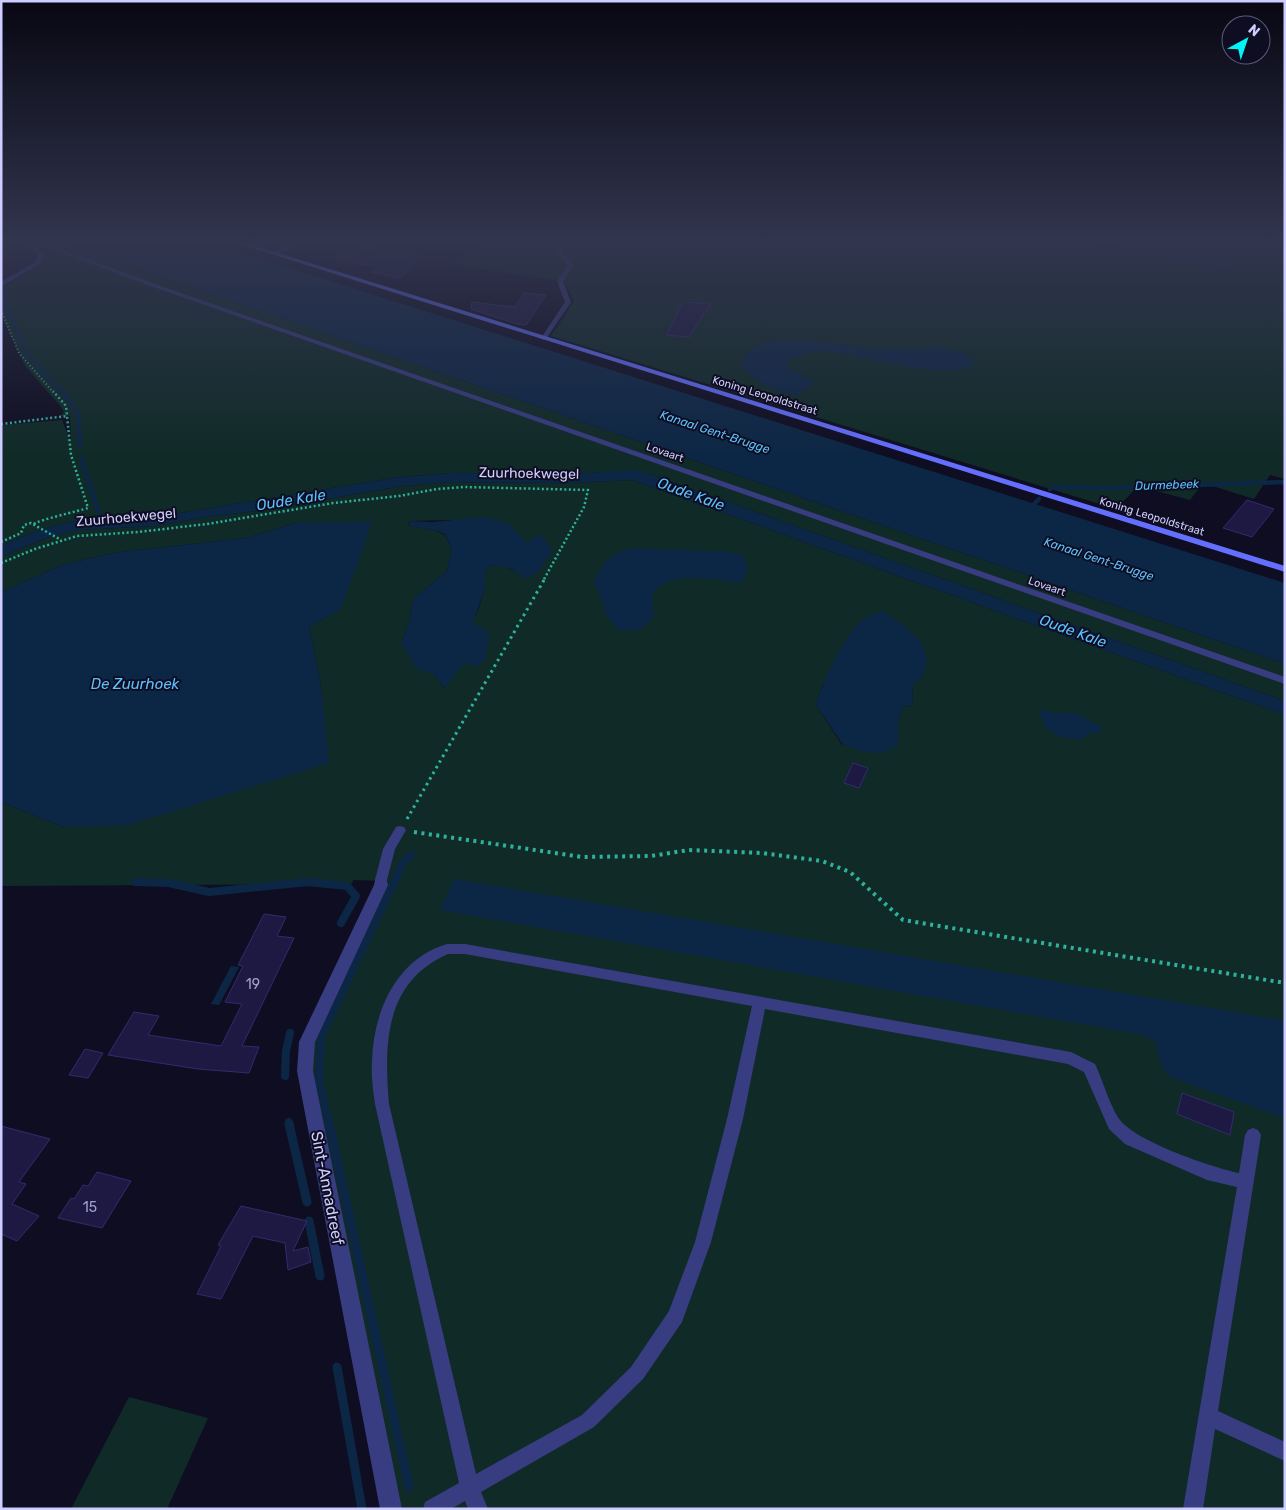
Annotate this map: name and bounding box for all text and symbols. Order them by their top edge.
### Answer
north arrow [1221,15,1271,65]
text: N [1245,21,1263,40]
street label: Koning Leopoldstraat [711,373,819,418]
water label: Kanaal Gent-Brugge [658,408,772,456]
street label: Lovaart [644,440,686,465]
street label: Zuurhoekwegel [479,464,579,483]
water label: Oude Kale [655,474,728,515]
water label: Durmebeek [1135,477,1200,493]
water label: Oude Kale [255,486,328,514]
street label: Koning Leopoldstraat [1098,494,1206,539]
street label: Zuurhoekwegel [75,505,177,530]
water label: Kanaal Gent-Brugge [1042,535,1156,583]
street label: Lovaart [1026,574,1068,599]
water label: Oude Kale [1037,611,1110,652]
water label: De Zuurhoek [91,675,180,693]
house number: 19 [246,976,260,993]
street label: Sint-Annadreef [307,1130,348,1247]
house number: 15 [83,1199,97,1216]

